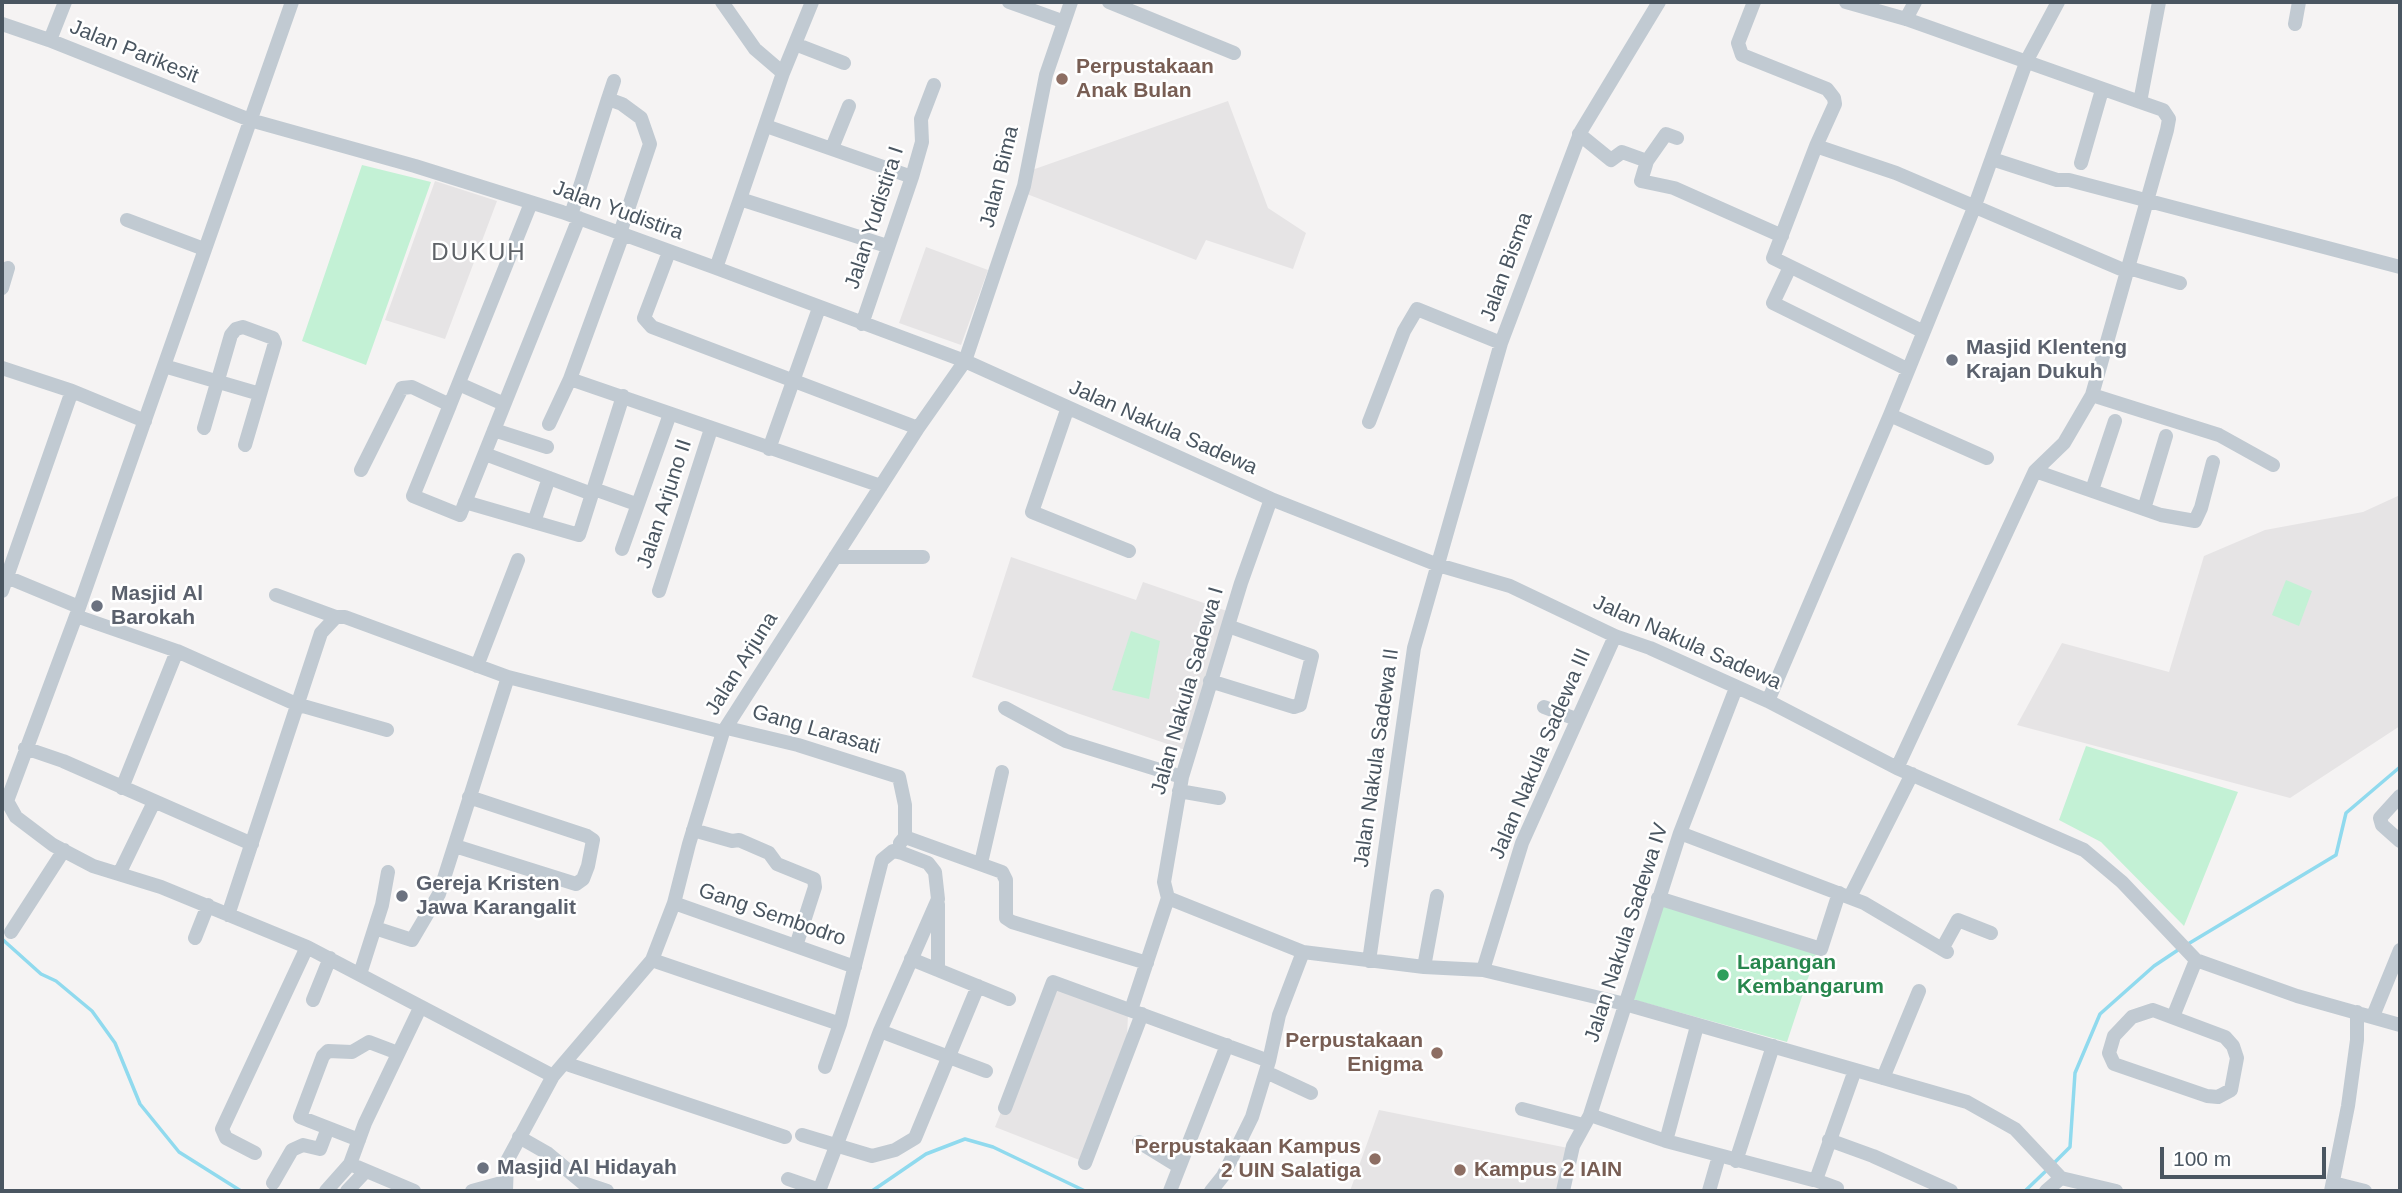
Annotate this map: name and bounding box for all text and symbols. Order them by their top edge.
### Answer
street label: Jalan Parikesit [66,15,202,89]
place label: Perpustakaan Anak Bulan [1076,54,1214,104]
marker: Perpustakaan Anak Bulan [1054,71,1070,87]
street label: Jalan Bima [975,124,1025,230]
street label: Jalan Yudistira I [840,144,910,292]
street label: Jalan Yudistira [550,176,686,246]
street label: Jalan Bisma [1476,209,1538,325]
district label: DUKUH [432,239,526,267]
place label: Masjid Klenteng Krajan Dukuh [1966,335,2127,385]
marker: Masjid Klenteng Krajan Dukuh [1944,352,1960,368]
street label: Jalan Nakula Sadewa [1065,375,1261,481]
street label: Jalan Arjuno II [632,436,698,572]
place label: Masjid Al Barokah [111,581,203,631]
street label: Jalan Nakula Sadewa I [1146,584,1230,798]
street label: Jalan Nakula Sadewa [1589,590,1785,696]
marker: Masjid Al Barokah [89,598,105,614]
street label: Jalan Arjuna [700,608,784,720]
street label: Jalan Nakula Sadewa III [1485,645,1597,863]
street label: Jalan Nakula Sadewa II [1349,647,1405,869]
street label: Gang Larasati [749,700,883,760]
street label: Jalan Nakula Sadewa IV [1580,820,1674,1046]
place label: Gereja Kristen Jawa Karangalit [416,871,576,921]
street label: Gang Sembodro [695,878,849,952]
marker: Gereja Kristen Jawa Karangalit [394,888,410,904]
place label: Lapangan Kembangarum [1737,950,1884,1000]
marker: Lapangan Kembangarum [1715,967,1731,983]
place label: Perpustakaan Enigma [1285,1028,1423,1078]
marker: Perpustakaan Enigma [1429,1045,1445,1061]
place label: Perpustakaan Kampus 2 UIN Salatiga [1135,1134,1361,1184]
scale bar [2164,1134,2330,1178]
text: 100 m [2173,1147,2231,1170]
marker: Perpustakaan Kampus 2 UIN Salatiga [1367,1151,1383,1167]
place label: Masjid Al Hidayah [497,1155,677,1181]
place label: Kampus 2 IAIN [1474,1157,1622,1183]
marker: Masjid Al Hidayah [475,1160,491,1176]
marker: Kampus 2 IAIN [1452,1162,1468,1178]

